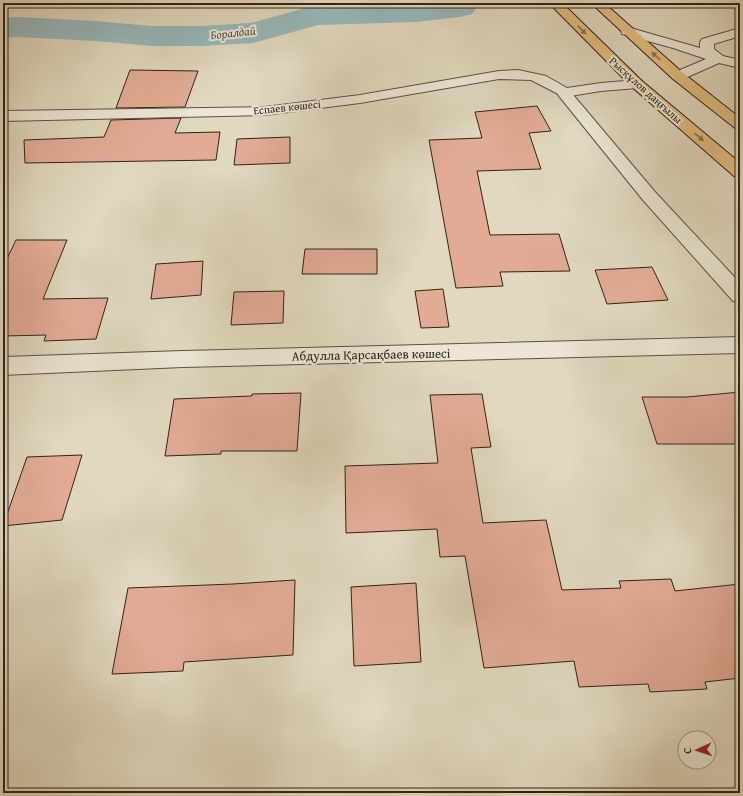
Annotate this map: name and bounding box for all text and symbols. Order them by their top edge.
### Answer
water label: Боралдай [209,22,256,43]
one-way arrow [577,25,587,35]
one-way arrow [650,52,661,61]
street label: Рысқұлов даңғылы [606,53,686,127]
street label: Еспаев көшесі [253,96,321,118]
one-way arrow [693,133,704,142]
street label: Абдулла Қарсақбаев көшесі [291,344,451,365]
north arrow [677,730,717,770]
text: С [679,747,695,754]

